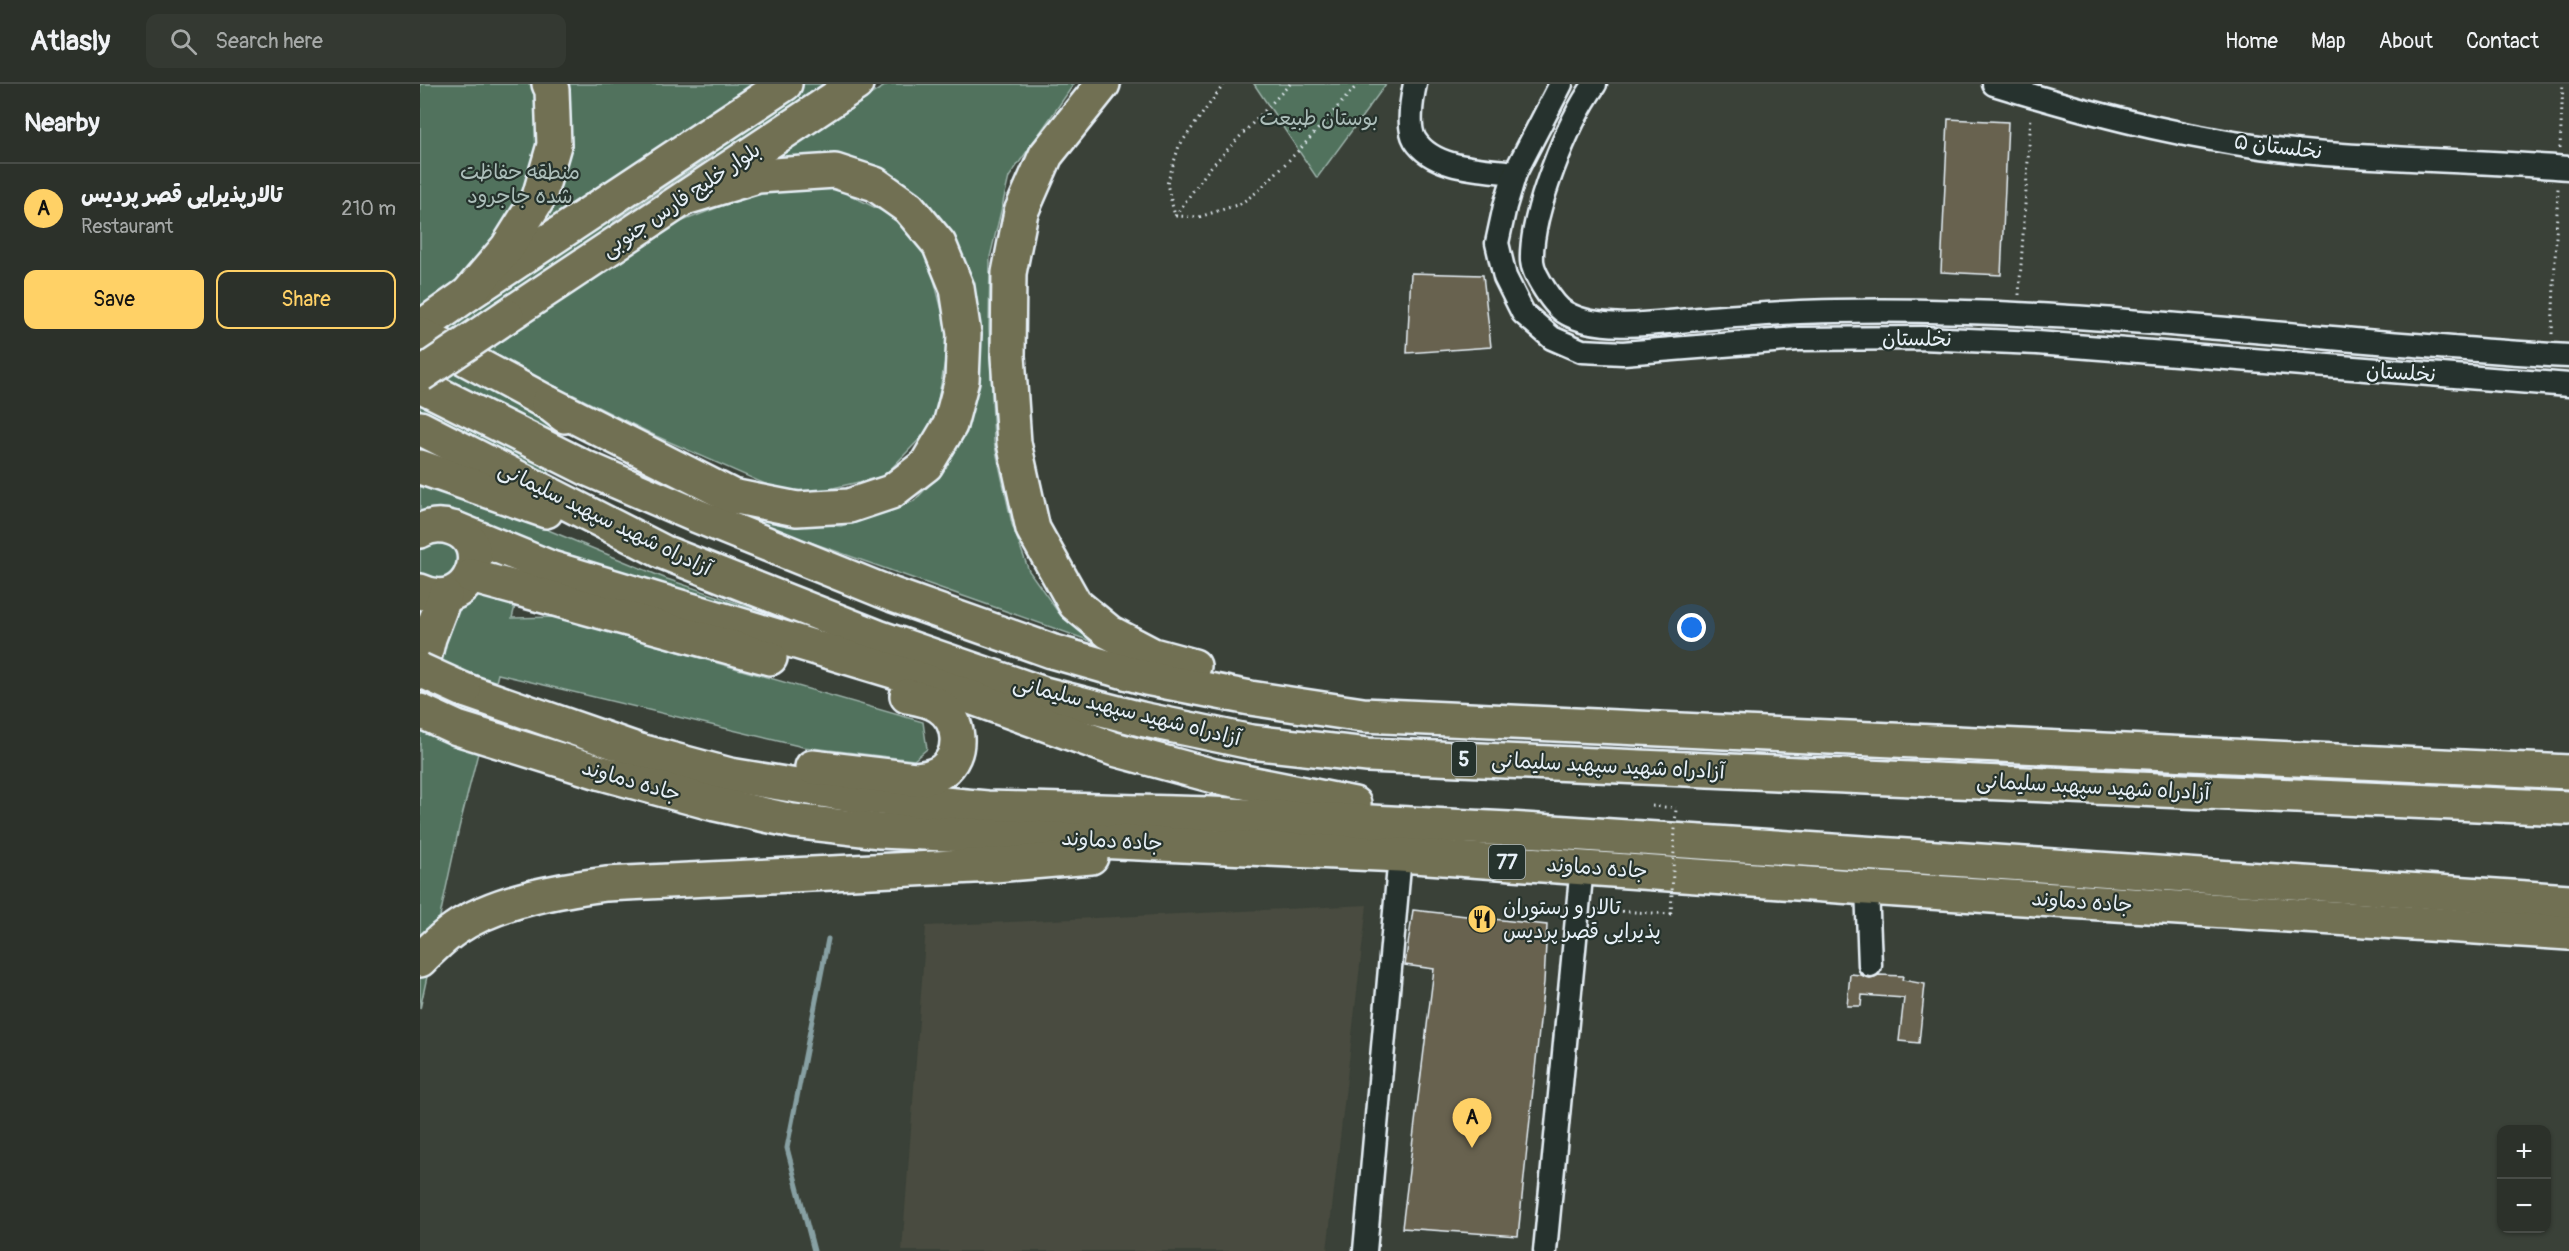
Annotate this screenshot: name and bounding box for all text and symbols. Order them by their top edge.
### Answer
search box [146,14,566,68]
text: Atlasly [30,24,110,59]
icon: search [167,25,200,58]
text: Search here [215,27,323,55]
text: Home [2225,28,2278,55]
text: Map [2311,28,2346,55]
text: About [2379,28,2433,55]
text: Contact [2466,28,2539,55]
park label: بوستان طبیعت [1260,105,1378,132]
text: Nearby [24,107,100,139]
street label: نخلستان ۵ [2232,128,2324,166]
street label: بلوار خلیج فارس جنوبی [596,137,766,263]
park label: منطقه حفاظت شده جاجرود [460,159,580,210]
text: تالارپذیرایی قصر پردیس [81,181,283,209]
text: A [37,196,50,221]
text: 210 m [341,196,396,221]
text: Restaurant [81,214,173,239]
button: Save [24,270,204,329]
button: Share [216,270,396,329]
street label: نخلستان [1882,325,1952,353]
street label: نخلستان [2365,357,2437,389]
street label: آزادراه شهید سپهبد سلیمانی [494,456,717,583]
your location [1677,613,1706,642]
street label: آزادراه شهید سپهبد سلیمانی [1010,670,1244,753]
road number: 5 [1452,742,1476,776]
street label: آزادراه شهید سپهبد سلیمانی [1491,746,1726,786]
street label: جاده دماوند [579,754,683,808]
street label: آزادراه شهید سپهبد سلیمانی [1976,767,2211,807]
street label: جاده دماوند [1061,825,1163,857]
road number: 77 [1489,845,1525,879]
street label: جاده دماوند [1545,851,1649,885]
street label: جاده دماوند [2030,885,2134,919]
place label: تالار و رستوران پذیرایی قصر پردیس [1503,894,1661,945]
restaurant icon: تالار و رستوران پذیرایی قصر پردیس [1466,903,1498,935]
pin: A [1452,1098,1492,1148]
map controls [2497,1125,2551,1233]
button: + [2497,1125,2551,1179]
button: − [2497,1179,2551,1233]

